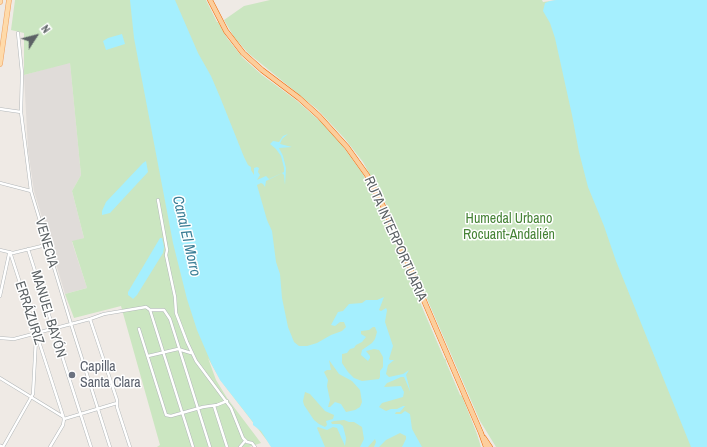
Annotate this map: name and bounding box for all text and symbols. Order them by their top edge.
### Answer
north arrow [16,16,56,56]
text: N [38,22,53,36]
street label: RUTA INTERPORTUARIA [360,174,430,304]
water label: Canal El Morro [168,194,204,278]
park label: Humedal Urbano Rocuant-Andalién [463,211,555,244]
street label: VENECIA [31,216,61,270]
street label: MANUEL BAYÓN [27,268,69,360]
street label: ERRÁZURIZ [11,279,47,347]
place label: Capilla Santa Clara [80,359,141,392]
marker: Capilla Santa Clara [67,370,77,380]

